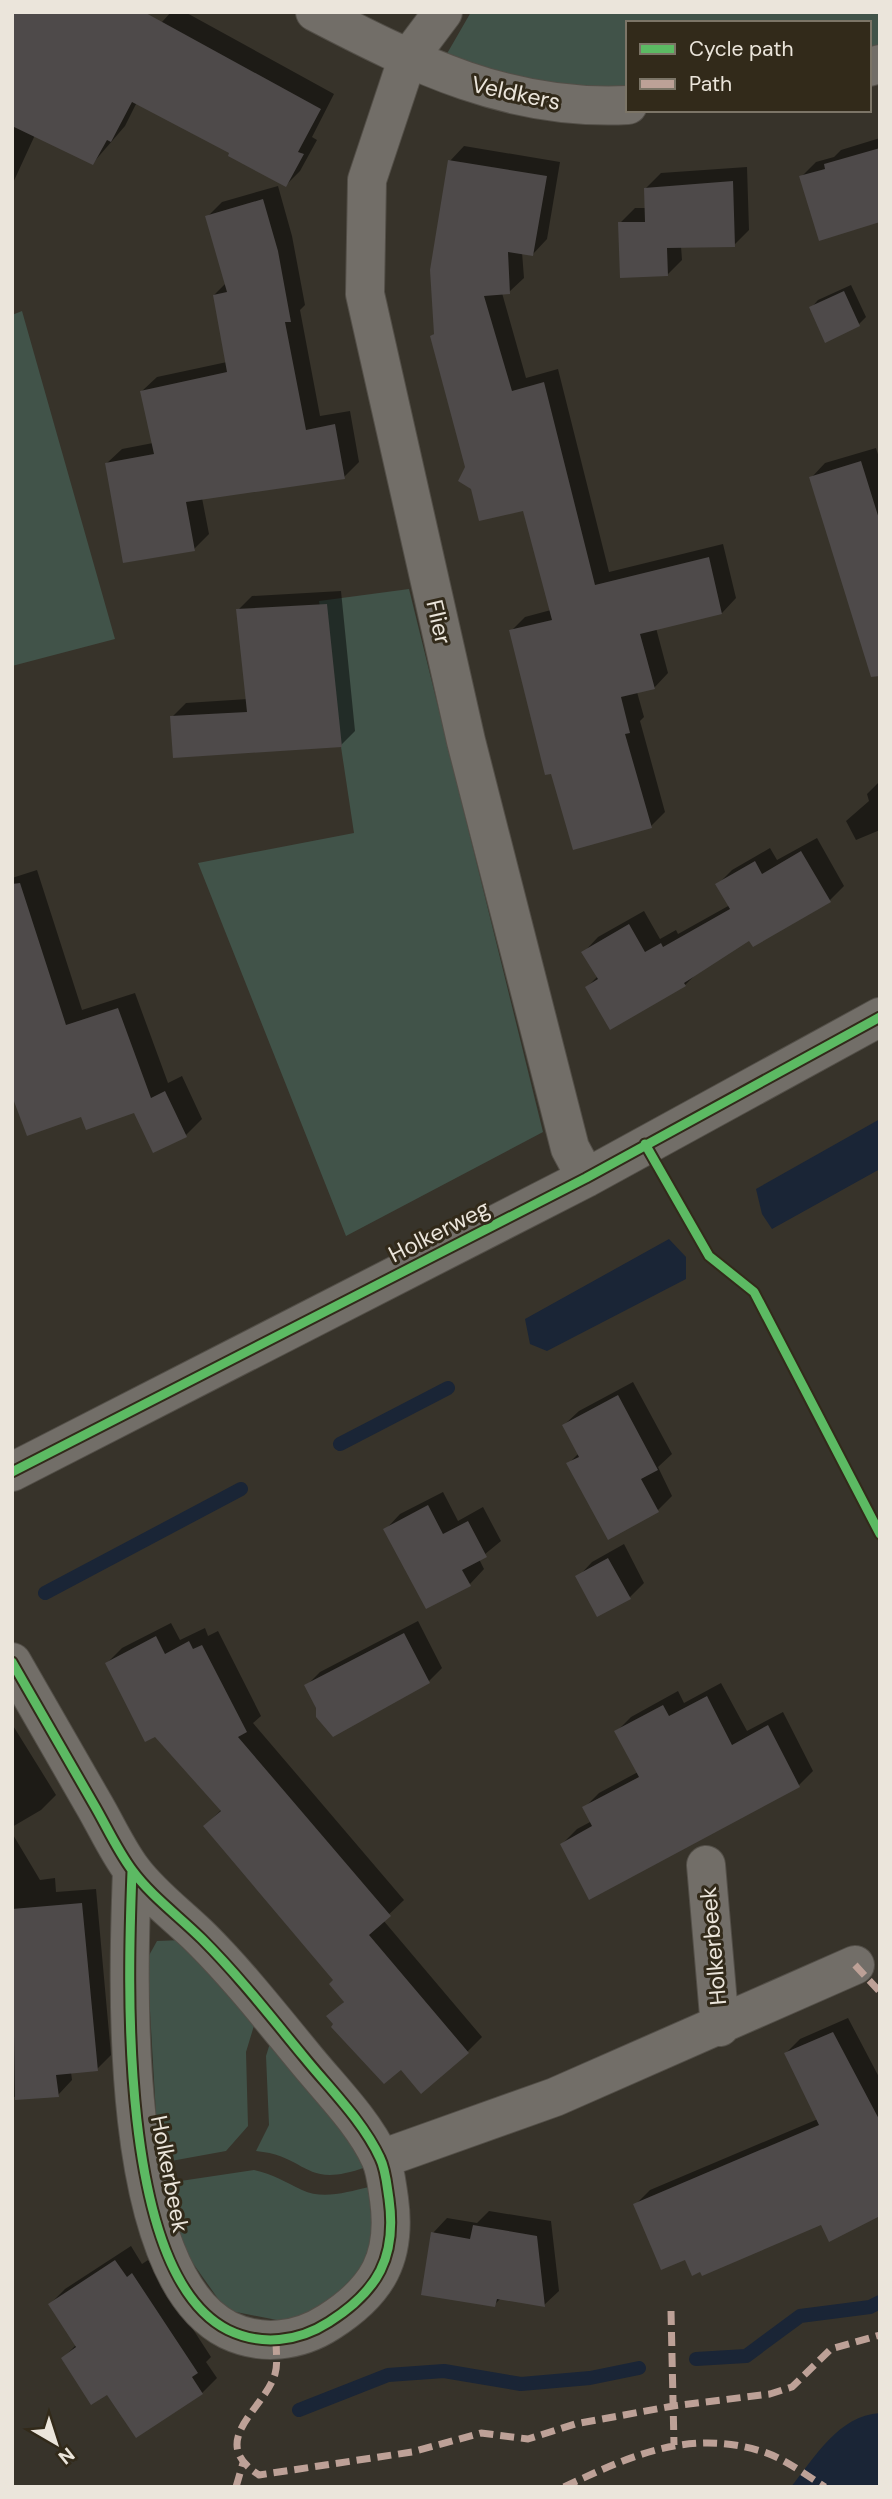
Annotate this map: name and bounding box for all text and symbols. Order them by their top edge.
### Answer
legend [626,21,871,112]
text: Cycle path [689,35,794,63]
street label: Veldkers [469,69,563,117]
text: Path [689,70,732,98]
street label: Flier [419,597,459,647]
street label: Holkerweg [383,1193,495,1269]
street label: Holkerbeek [693,1885,733,2007]
street label: Holkerbeek [144,2113,196,2236]
north arrow [21,2408,91,2478]
text: N [53,2442,80,2470]

